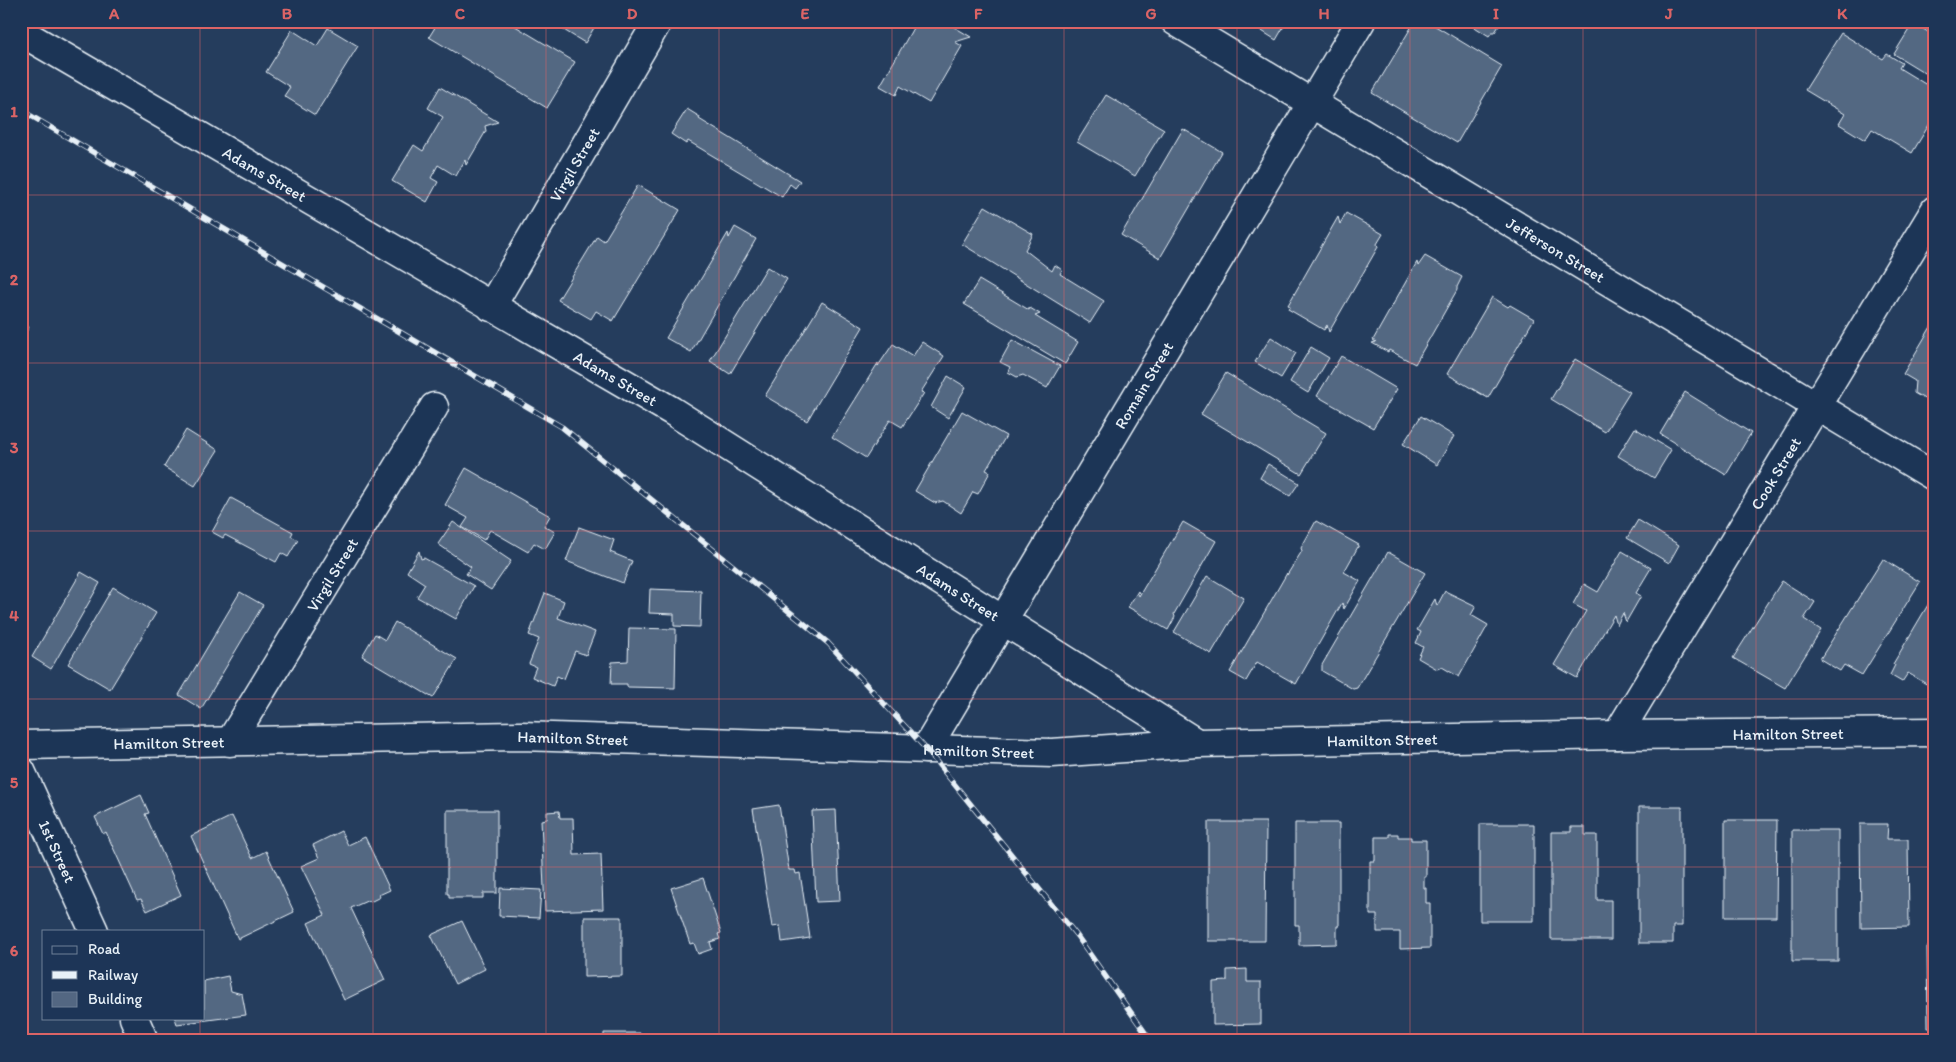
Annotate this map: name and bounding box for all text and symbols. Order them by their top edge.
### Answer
text: A [108,4,120,23]
text: B [282,4,293,23]
text: C [455,4,466,23]
text: D [627,4,638,23]
text: E [801,4,810,23]
text: F [974,4,983,23]
text: G [1145,4,1157,23]
text: H [1318,4,1330,23]
text: I [1493,4,1499,23]
text: J [1664,4,1673,23]
text: K [1837,4,1848,23]
text: 1 [10,102,18,121]
street label: Virgil Street [545,124,603,205]
street label: Adams Street [220,142,310,206]
street label: Jefferson Street [1503,213,1608,286]
text: 2 [10,270,19,289]
street label: Romain Street [1110,338,1177,432]
street label: Adams Street [570,346,661,410]
street label: Cook Street [1746,434,1805,513]
text: 3 [10,438,19,457]
street label: Virgil Street [302,534,362,615]
street label: Adams Street [914,559,1003,625]
text: 4 [9,606,19,625]
street label: Hamilton Street [1733,723,1844,743]
street label: Hamilton Street [517,726,629,749]
street label: Hamilton Street [1327,729,1438,750]
street label: Hamilton Street [113,732,225,753]
street label: Hamilton Street [923,739,1034,762]
text: 5 [10,773,19,792]
street label: 1st Street [35,817,80,885]
legend [42,930,205,1020]
text: Road [88,940,121,958]
text: 6 [10,941,19,960]
text: Railway [88,966,138,984]
text: Building [88,990,142,1008]

